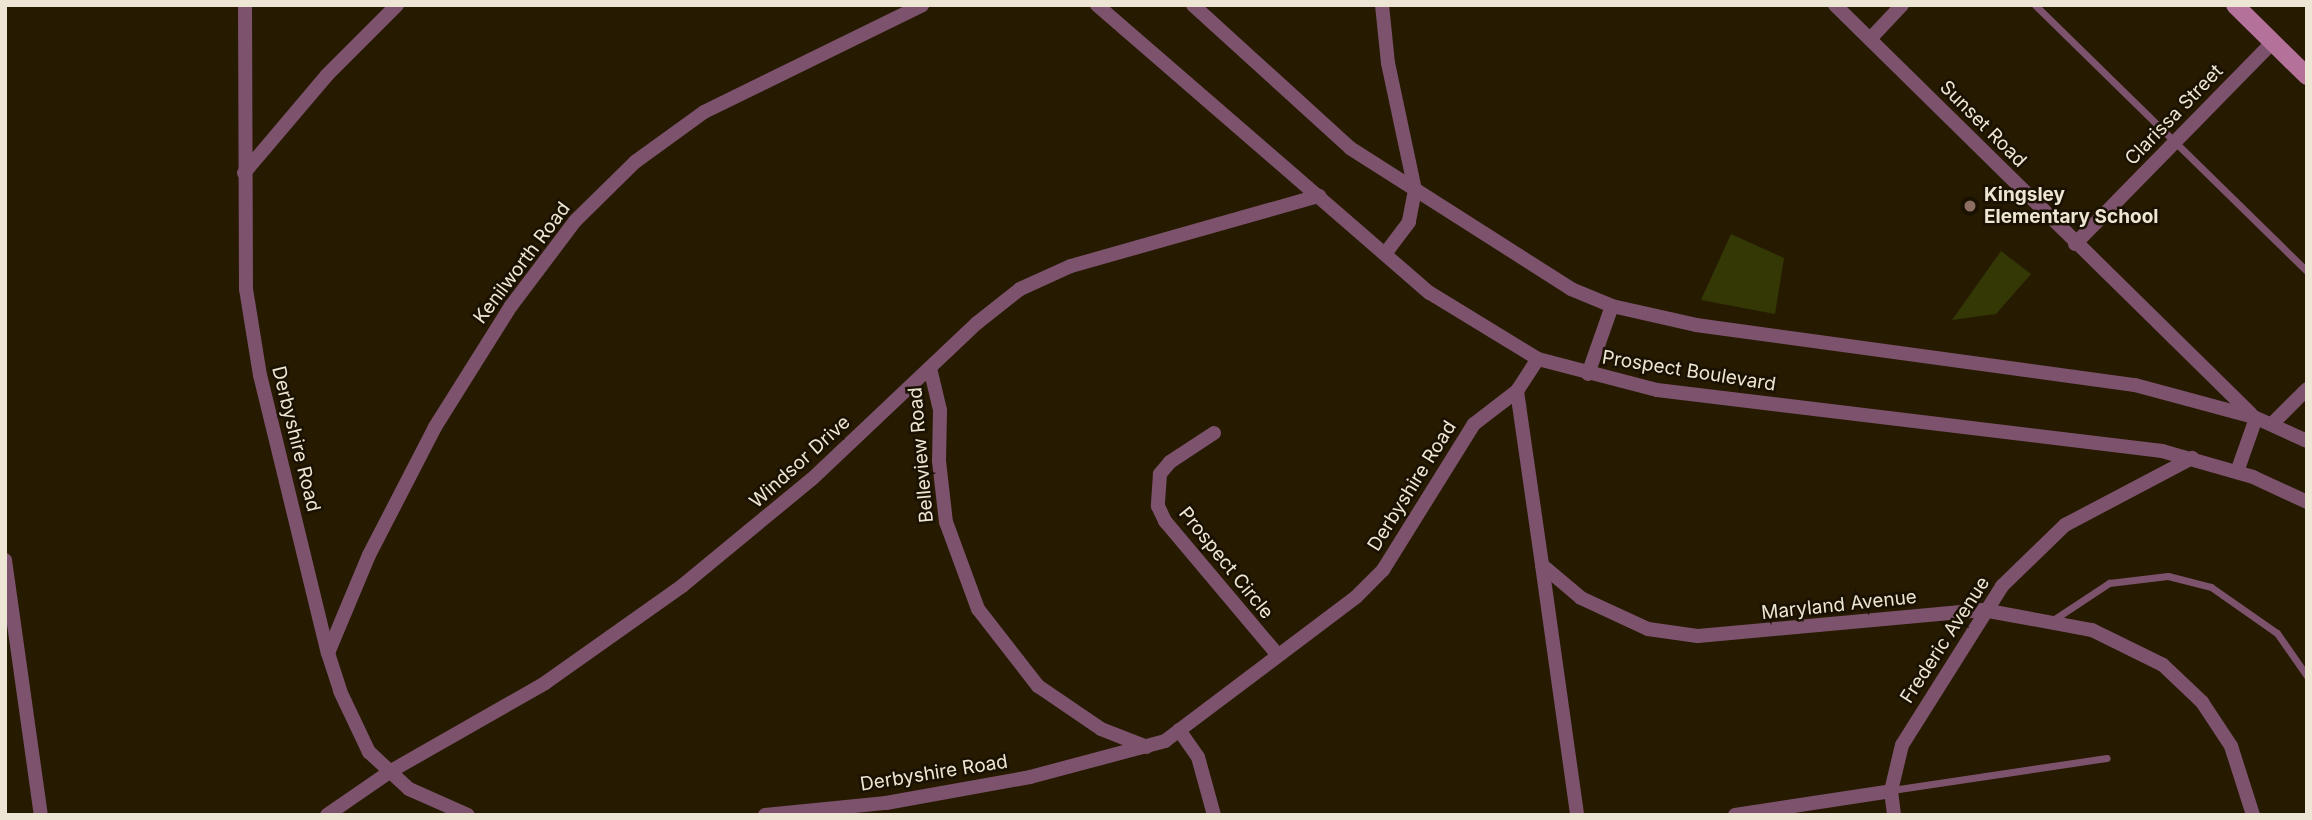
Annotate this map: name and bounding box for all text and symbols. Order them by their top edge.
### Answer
street label: Clarissa Street [2120,60,2228,170]
street label: Sunset Road [1935,76,2031,172]
place label: Kingsley Elementary School [1984,184,2158,228]
street label: Kenilworth Road [469,198,575,328]
marker: Kingsley Elementary School [1962,198,1978,214]
street label: Prospect Boulevard [1600,346,1778,396]
street label: Derbyshire Road [267,364,325,514]
street label: Belleview Road [904,386,938,524]
street label: Windsor Drive [745,411,855,513]
street label: Derbyshire Road [1363,417,1461,555]
street label: Prospect Circle [1174,502,1278,624]
street label: Frederic Avenue [1896,572,1994,708]
street label: Maryland Avenue [1760,585,1918,625]
street label: Derbyshire Road [859,750,1009,796]

